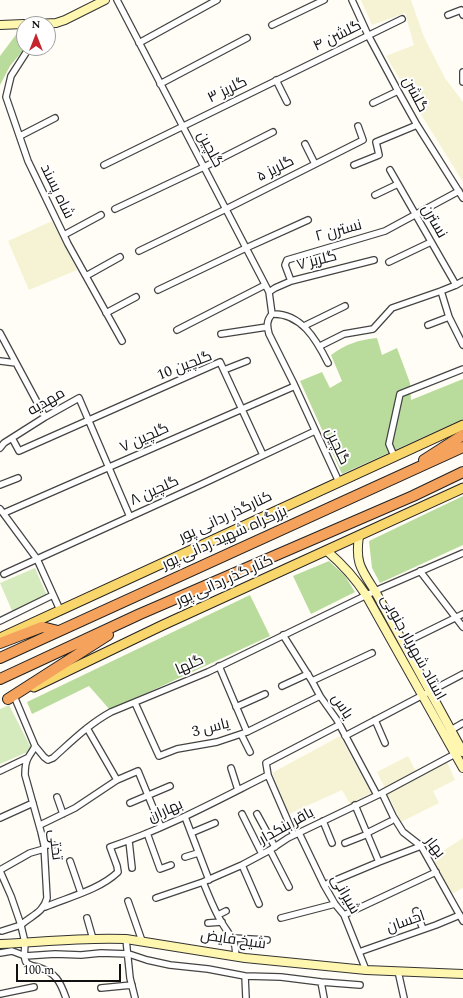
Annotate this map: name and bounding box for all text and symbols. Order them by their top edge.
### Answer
north arrow [16,16,56,56]
text: N [32,16,40,33]
street label: گلشن ۴ [311,18,365,56]
street label: گلریز ۳ [205,74,251,108]
street label: گلشن [397,74,431,116]
street label: گلچین [192,129,226,171]
street label: گلریز ۵ [254,153,298,187]
street label: شاه پسند [35,162,77,222]
street label: نسترن [416,202,450,242]
street label: نسترن ۲ [314,217,364,247]
street label: گلریز ۷ [295,248,339,276]
street label: گلچین 10 [155,348,215,386]
street label: مهدیه [25,385,69,421]
street label: گلچین ۷ [118,420,172,458]
street label: گلچین [320,426,352,468]
street label: گلچین ۸ [128,473,182,511]
street label: کنارگذر ردانی پور [176,489,276,547]
street label: بزرگراه شهید ردانی پور [160,503,290,575]
street label: کنار گذر ردانی پور [174,553,276,611]
street label: استاد شهریار جنوبی [376,592,448,704]
street label: گلها [173,652,207,680]
street label: یاس [326,691,356,723]
street label: یاس 3 [190,716,232,742]
street label: بهاران [146,796,186,828]
street label: باقر بنکدار [256,805,318,849]
street label: تختی [43,829,65,861]
street label: بهار [420,834,448,862]
street label: شیرانی [326,872,362,918]
street label: احسان [384,908,428,938]
street label: شیخ فایض [199,928,267,954]
scale bar [18,956,123,982]
text: 100 m [23,961,54,980]

